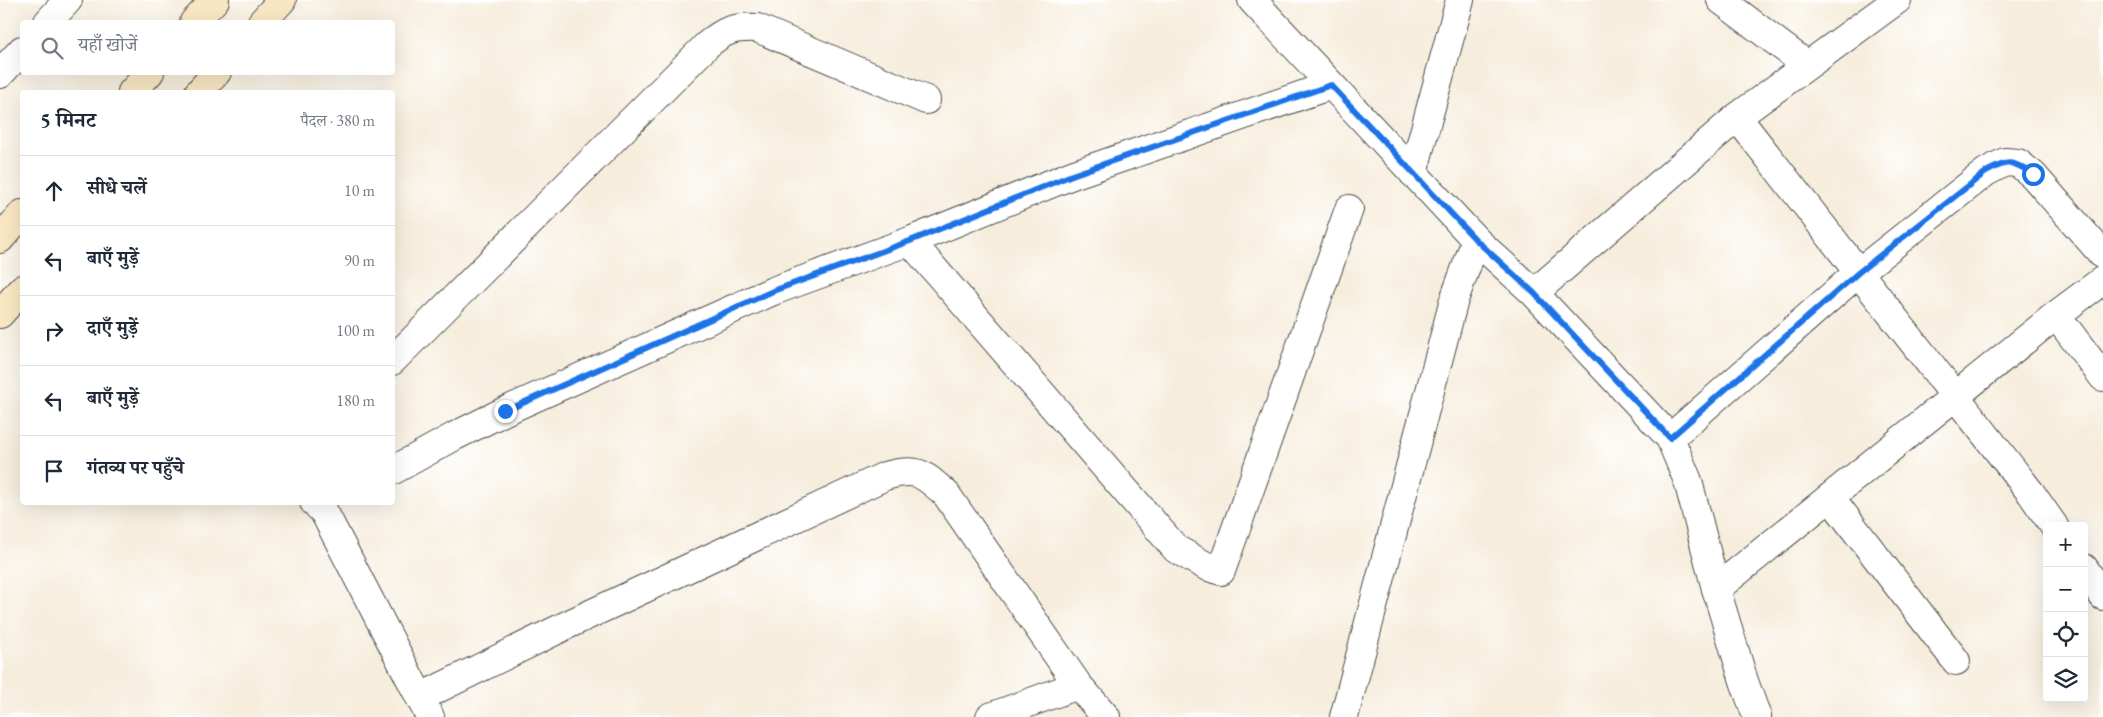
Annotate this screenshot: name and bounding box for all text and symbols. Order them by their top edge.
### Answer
search box [20,20,395,75]
text: यहाँ खोजें [78,32,137,57]
icon: search [38,34,66,62]
text: 5 मिनट [40,106,96,133]
text: पैदल · 380 m [301,110,375,131]
route start [2022,163,2045,186]
text: सीधे चलें [87,175,147,200]
icon: ahead [40,177,68,205]
text: 10 m [344,180,375,201]
text: बाएँ मुड़ें [87,245,139,270]
icon: left [40,247,68,275]
text: 90 m [344,250,375,271]
text: दाएँ मुड़ें [87,315,138,340]
icon: right [40,317,68,345]
text: 100 m [336,320,375,341]
text: बाएँ मुड़ें [87,385,139,410]
icon: left [40,387,68,415]
text: 180 m [336,390,375,411]
route end [494,400,517,423]
text: गंतव्य पर पहुँचे [87,455,184,480]
icon: arrive [40,457,68,485]
map controls [2043,522,2088,702]
button: + [2043,522,2088,567]
button: − [2043,567,2088,612]
button: locate [2043,612,2088,657]
button: layers [2043,657,2088,702]

